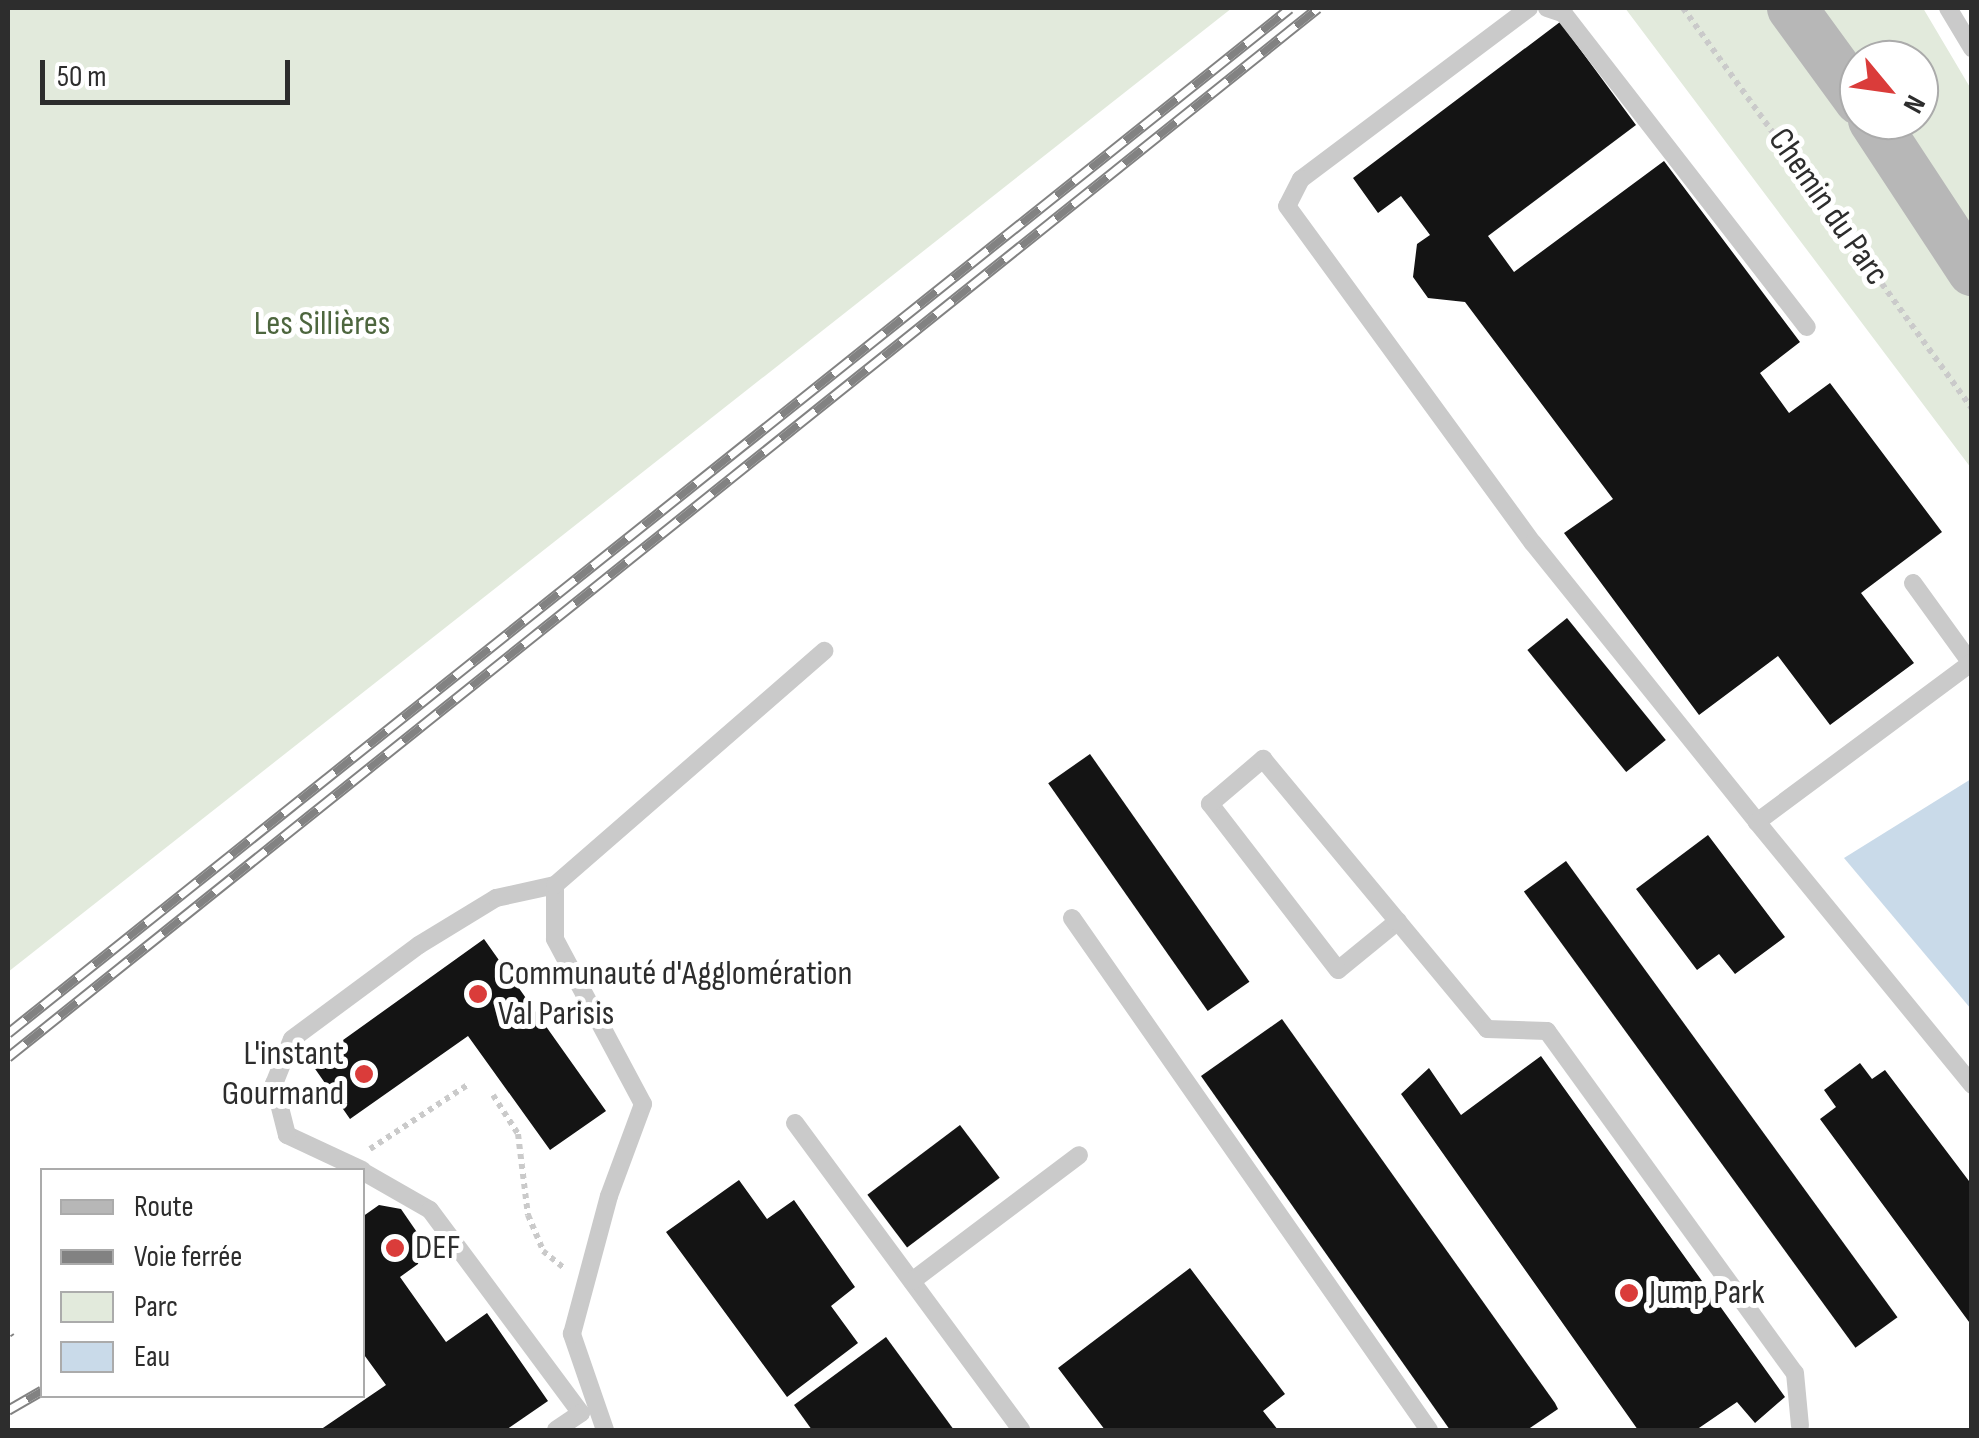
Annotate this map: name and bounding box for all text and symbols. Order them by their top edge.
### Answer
scale bar [45,40,295,102]
north arrow [1839,40,1939,140]
text: 50 m [57,59,106,95]
text: N [1896,89,1932,118]
street label: Chemin du Parc [1759,121,1897,293]
park label: Les Sillières [254,303,390,345]
place label: Communauté d'Agglomération Val Parisis [498,953,853,1035]
marker: Communauté d'Agglomération Val Parisis [467,983,489,1005]
place label: L'instant Gourmand [222,1033,344,1115]
marker: L'instant Gourmand [353,1063,375,1085]
legend [40,1168,365,1398]
text: Route [134,1189,193,1225]
place label: DEF [415,1227,460,1269]
marker: DEF [384,1237,406,1259]
text: Voie ferrée [134,1239,242,1275]
place label: Jump Park [1649,1272,1765,1314]
marker: Jump Park [1618,1282,1640,1304]
text: Parc [134,1289,178,1325]
text: Eau [134,1339,170,1375]

